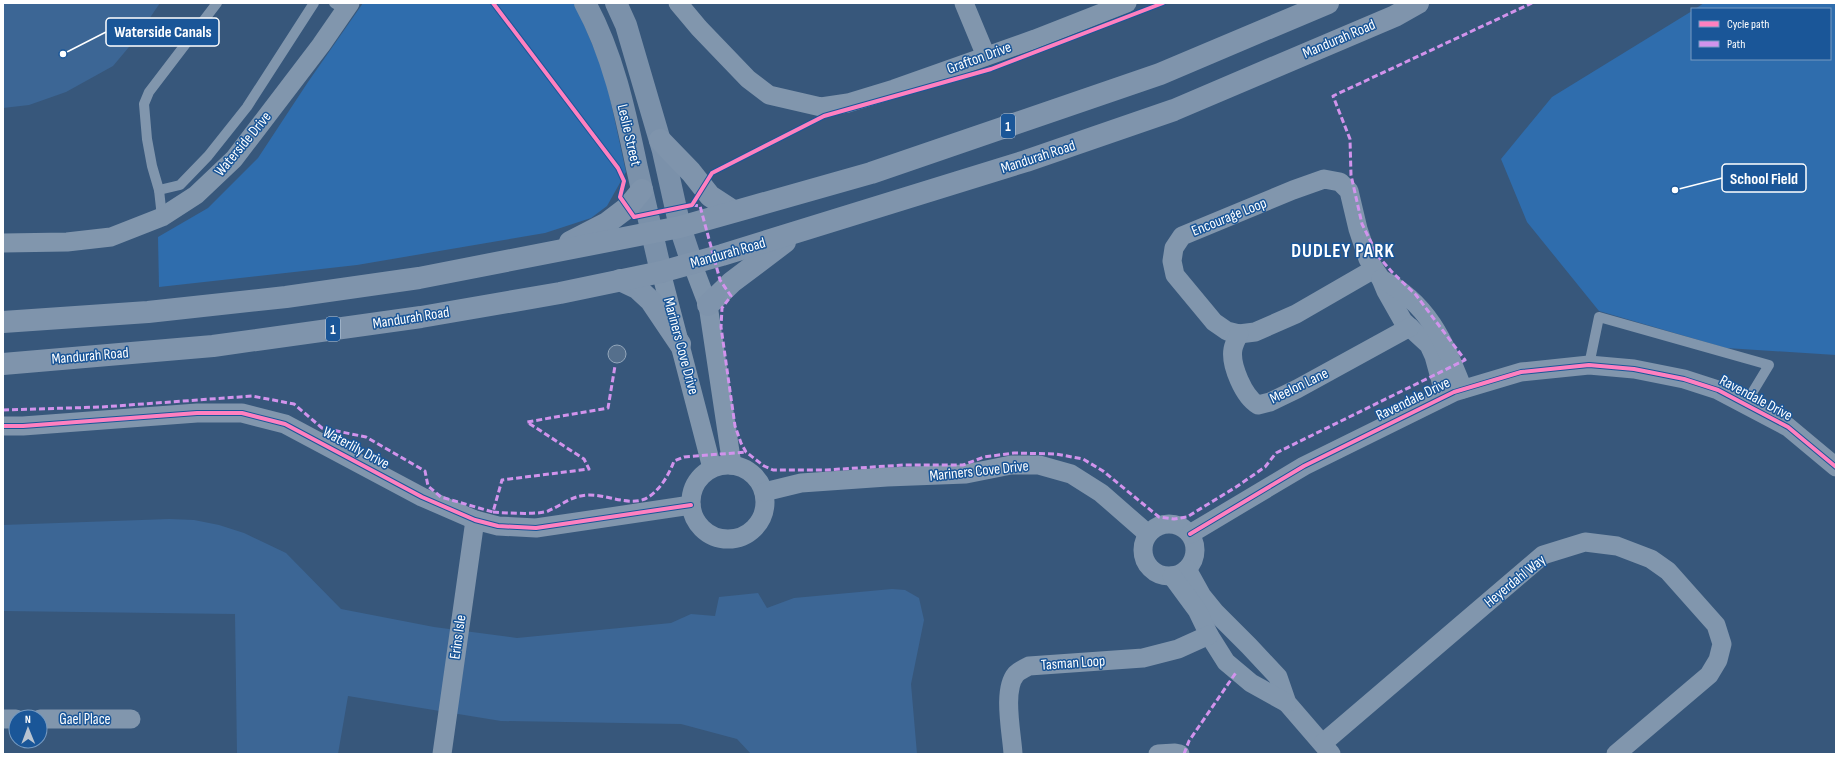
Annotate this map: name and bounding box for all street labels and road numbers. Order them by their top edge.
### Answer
street label: Mandurah Road [1300,15,1378,63]
street label: Grafton Drive [944,38,1014,78]
street label: Leslie Street [613,102,645,168]
street label: Waterside Drive [210,108,276,180]
road number: 1 [1001,114,1015,138]
street label: Mandurah Road [998,136,1078,178]
street label: Encourage Loop [1189,193,1269,241]
street label: Mandurah Road [688,233,768,273]
street label: Mariners Cove Drive [659,295,703,397]
street label: Mandurah Road [371,303,451,333]
road number: 1 [326,317,340,341]
street label: Mandurah Road [51,343,129,369]
street label: Meelon Lane [1267,364,1331,408]
street label: Ravendale Drive [1716,371,1796,425]
street label: Ravendale Drive [1373,373,1453,425]
street label: Waterlily Drive [319,422,393,474]
street label: Mariners Cove Drive [928,456,1030,486]
street label: Heyerdahl Way [1480,550,1550,612]
street label: Erins Isle [445,614,471,660]
street label: Tasman Loop [1040,651,1106,675]
street label: Gael Place [59,710,111,729]

